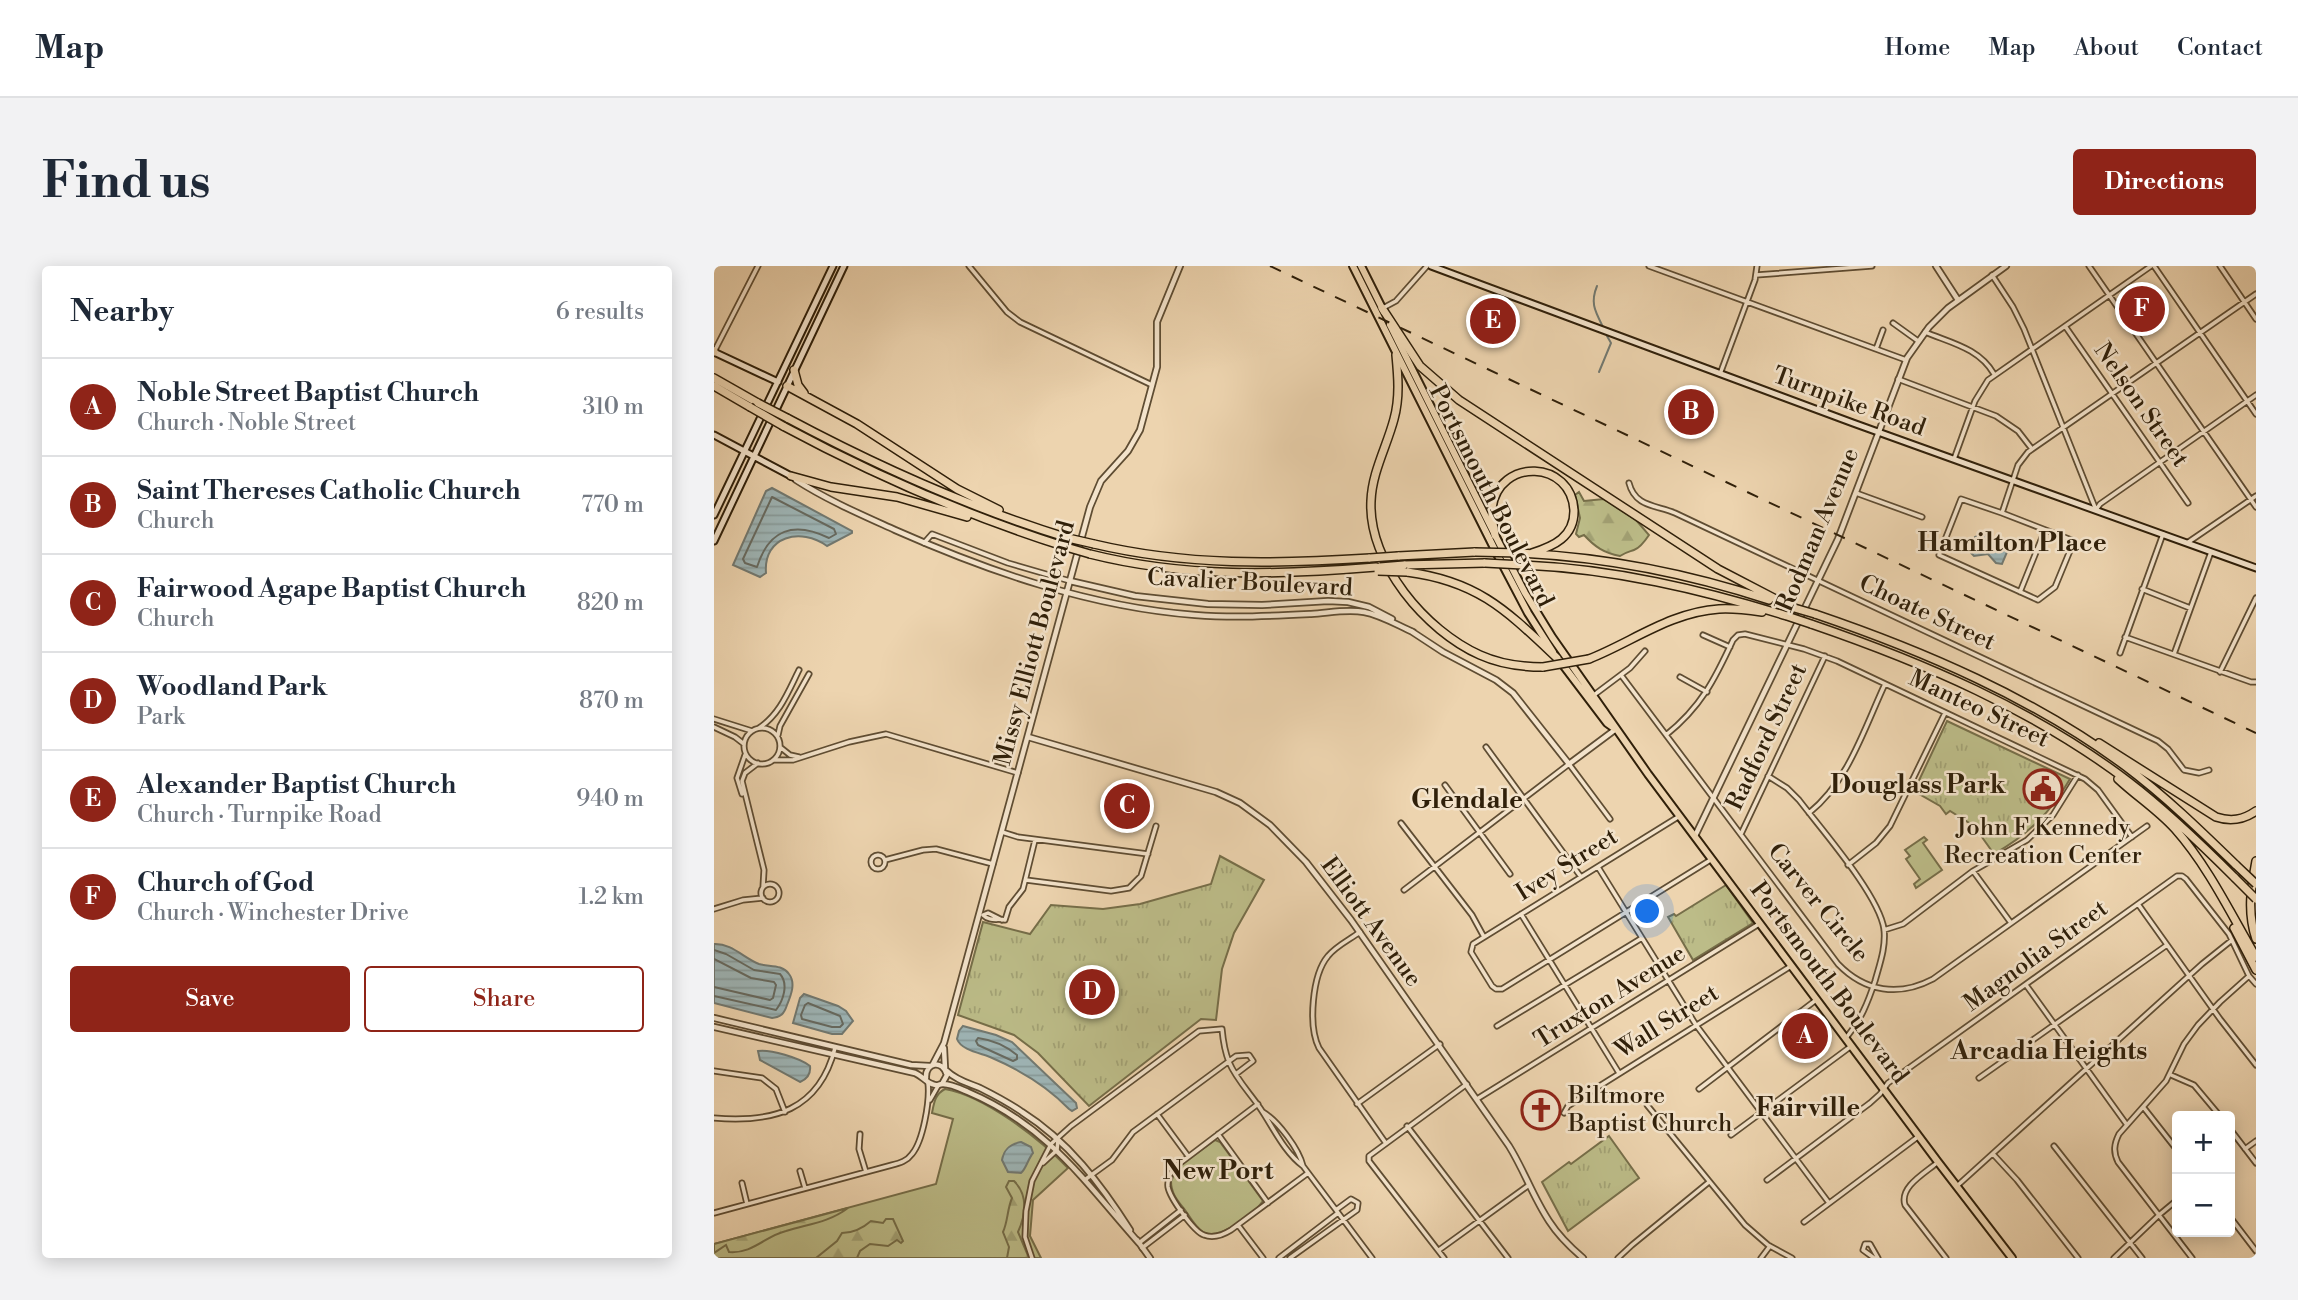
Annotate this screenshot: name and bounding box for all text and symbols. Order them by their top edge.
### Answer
text: Map [35,28,104,69]
text: Home [1885,33,1950,63]
text: Map [1988,33,2036,63]
text: About [2074,33,2139,63]
text: Contact [2177,33,2263,63]
button: Directions [2073,149,2256,215]
text: Find us [42,152,211,213]
pin: F [2119,283,2165,335]
text: Nearby [70,293,174,331]
pin: E [1470,295,1516,347]
text: 6 results [556,298,644,326]
street label: Nelson Street [2087,337,2195,473]
street label: Turnpike Road [1768,360,1930,444]
text: Noble Street Baptist Church [137,377,479,409]
street label: Portsmouth Boulevard [1422,380,1560,613]
pin: B [1668,386,1714,438]
text: A [85,393,101,421]
text: 310 m [583,393,644,421]
text: Church · Noble Street [137,409,356,437]
street label: Rodman Avenue [1770,444,1866,616]
text: Saint Thereses Catholic Church [137,475,521,507]
text: B [84,491,102,519]
text: 770 m [581,491,644,519]
text: Church [137,507,214,535]
street label: Missy Elliott Boulevard [988,517,1082,769]
district label: Hamilton Place [1917,527,2107,559]
street label: Cavalier Boulevard [1146,563,1354,603]
street label: Choate Street [1854,568,2000,658]
text: Fairwood Agape Baptist Church [137,573,526,605]
text: C [85,589,101,617]
text: 820 m [577,589,644,617]
text: Church [137,605,214,633]
street label: Radford Street [1720,658,1814,815]
street label: Manteo Street [1904,663,2055,755]
text: Woodland Park [137,671,327,703]
text: D [84,687,102,715]
text: 870 m [579,687,644,715]
text: Park [137,703,185,731]
public building icon: John F Kennedy Recreation Center [2022,768,2064,810]
text: Alexander Baptist Church [137,769,456,801]
district label: Douglass Park [1830,769,2007,801]
pin: C [1104,780,1150,832]
district label: Glendale [1411,784,1523,816]
text: E [85,785,101,813]
text: 940 m [576,785,644,813]
text: Church · Turnpike Road [137,801,382,829]
place label: John F Kennedy Recreation Center [1944,813,2142,871]
street label: Ivey Street [1511,822,1624,908]
street label: Carver Circle [1761,837,1875,969]
street label: Elliott Avenue [1314,851,1428,993]
text: Church of God [137,867,314,899]
street label: Portsmouth Boulevard [1743,876,1915,1090]
text: F [85,883,101,911]
text: 1.2 km [579,883,644,911]
street label: Magnolia Street [1958,893,2114,1018]
your location [1630,894,1664,928]
text: Church · Winchester Drive [137,899,409,927]
street label: Truxton Avenue [1529,938,1691,1056]
button: Save [70,966,350,1032]
button: Share [364,966,644,1032]
pin: D [1069,966,1115,1018]
street label: Wall Street [1609,978,1725,1066]
pin: A [1782,1010,1828,1062]
district label: Arcadia Heights [1950,1035,2147,1067]
place label: Biltmore Baptist Church [1567,1081,1732,1139]
church icon: Biltmore Baptist Church [1520,1089,1562,1131]
district label: Fairville [1756,1092,1860,1124]
map controls [2172,1111,2235,1237]
button: + [2172,1111,2235,1174]
district label: New Port [1162,1155,1274,1187]
button: − [2172,1174,2235,1237]

